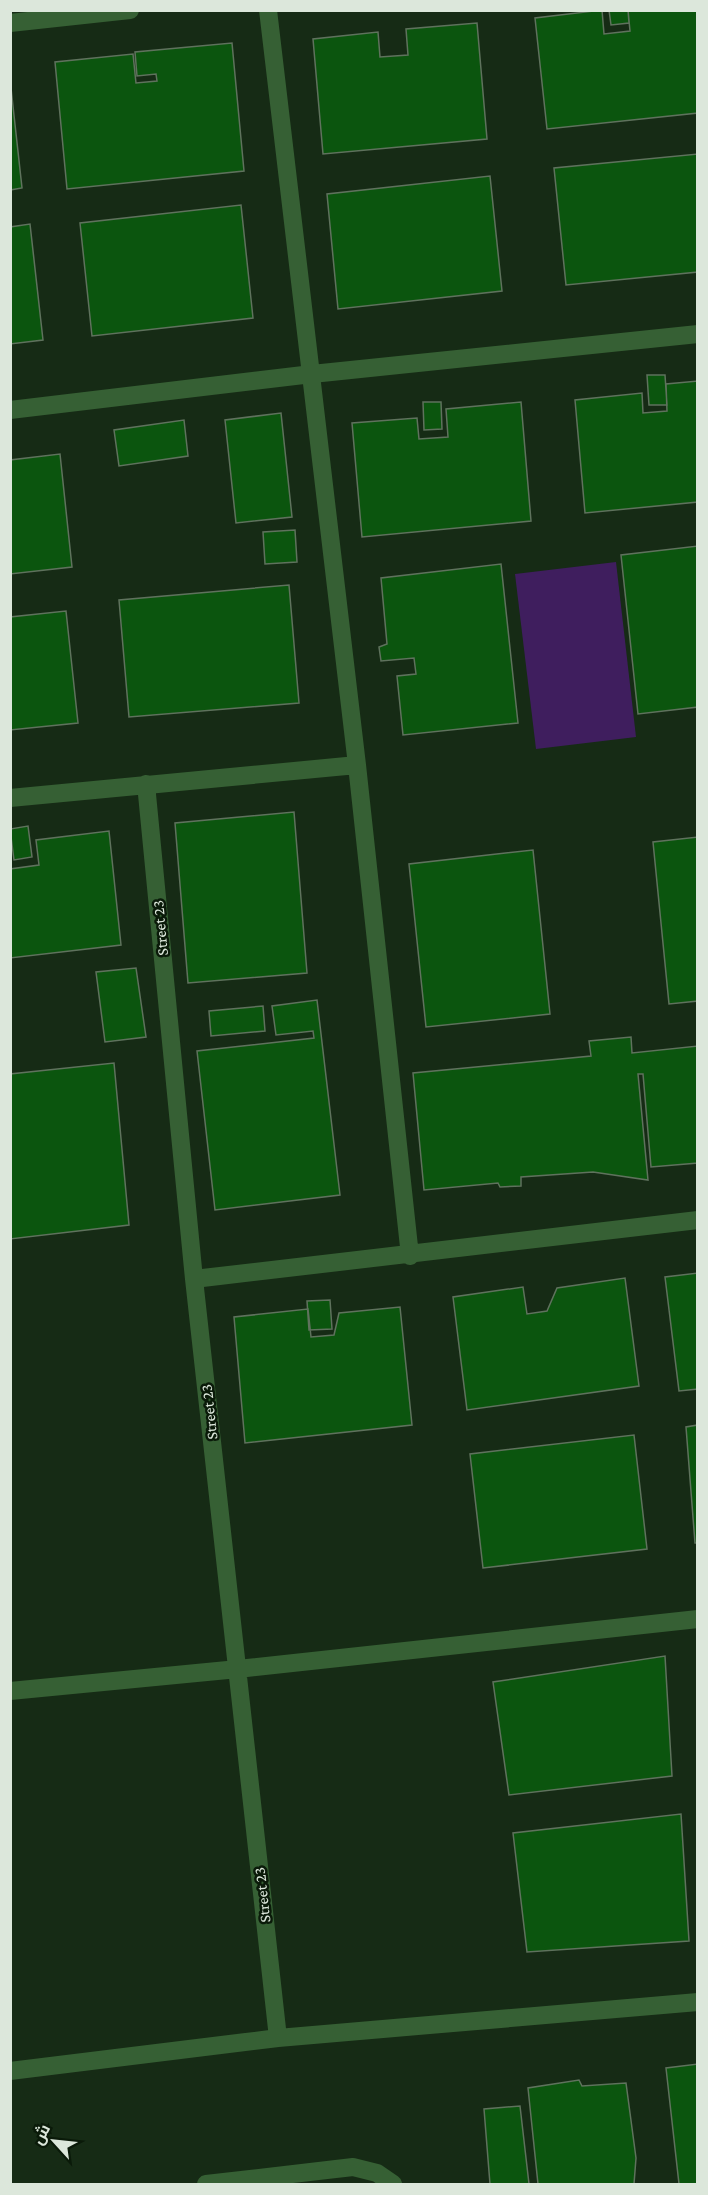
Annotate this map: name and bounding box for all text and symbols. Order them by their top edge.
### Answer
street label: Street 23 [149,900,171,956]
street label: Street 23 [198,1383,220,1441]
street label: Street 23 [251,1866,273,1924]
north arrow [24,2111,84,2171]
text: ش [29,2121,54,2148]

